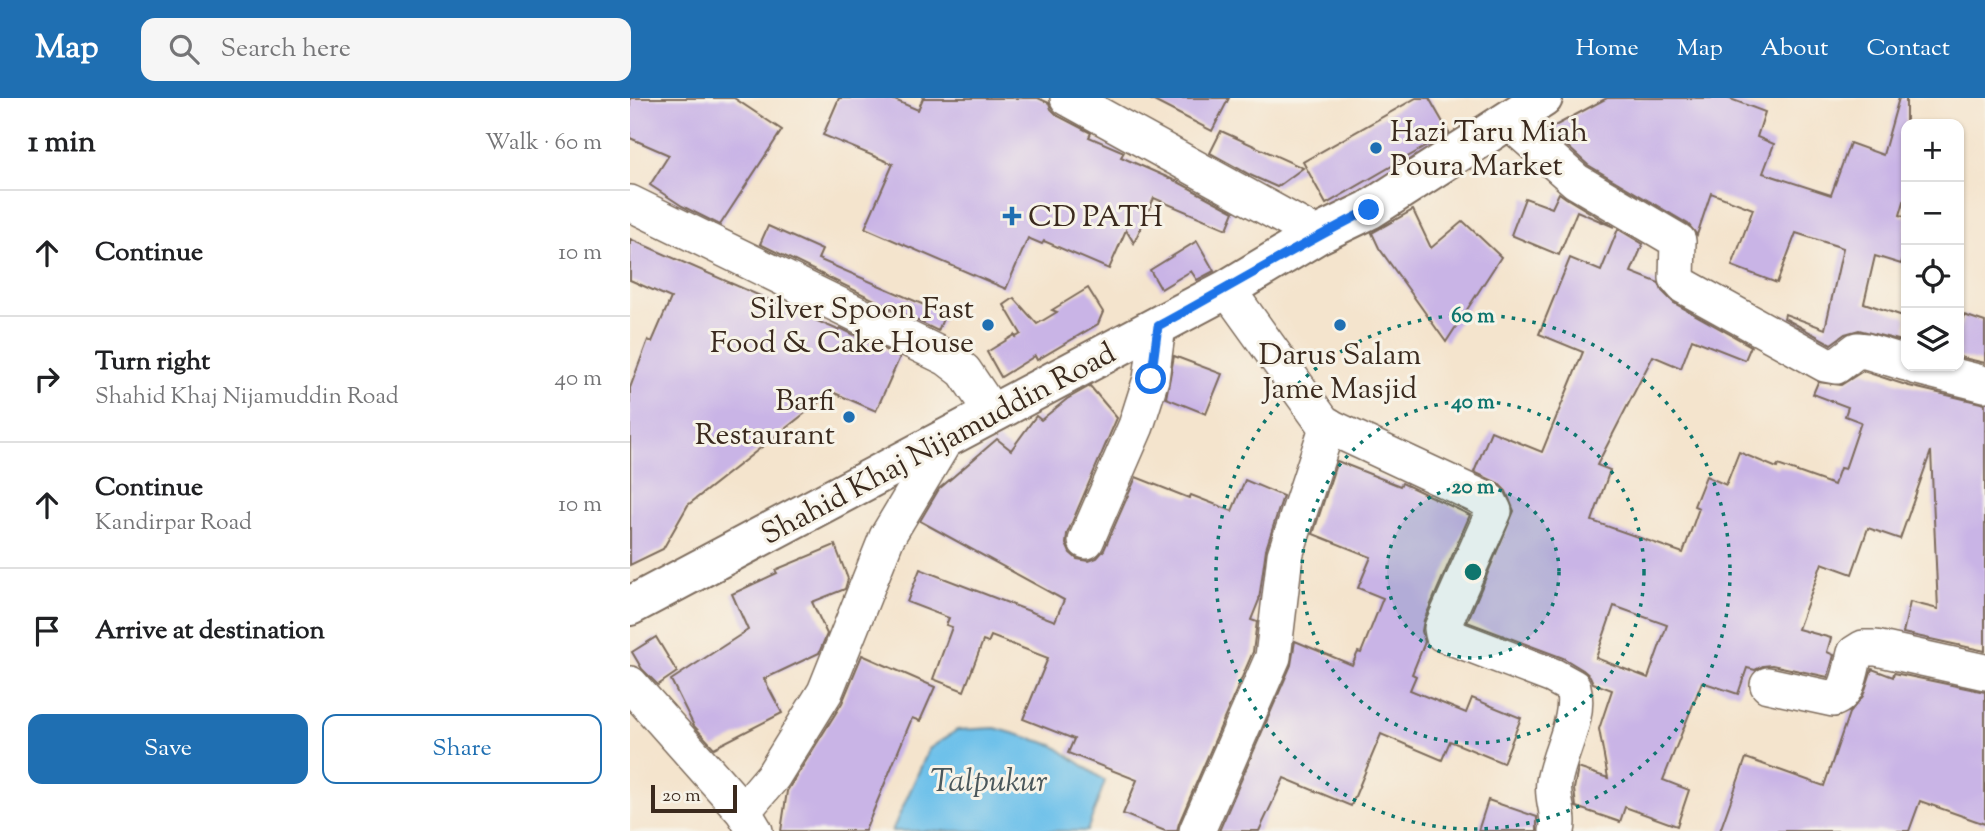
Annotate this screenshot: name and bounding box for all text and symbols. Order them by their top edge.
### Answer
search box [141,18,631,81]
text: Map [35,25,99,73]
icon: search [165,30,203,68]
text: Search here [221,31,351,68]
text: Home [1576,32,1639,66]
text: Map [1677,32,1723,66]
text: About [1761,32,1828,66]
text: Contact [1866,32,1950,66]
place label: Hazi Taru Miah Poura Market [1390,112,1589,189]
map controls [1901,119,1964,371]
button: + [1901,119,1964,182]
text: 1 min [28,122,96,165]
text: Walk · 60 m [485,127,602,160]
marker: Hazi Taru Miah Poura Market [1368,140,1384,156]
button: − [1901,182,1964,245]
route end [1353,194,1384,225]
place label: CD PATH [1028,197,1163,240]
marker: CD PATH [1002,206,1022,226]
icon: ahead [28,234,66,272]
text: Continue [95,235,203,272]
text: 10 m [558,237,602,270]
button: locate [1901,245,1964,308]
place label: Silver Spoon Fast Food & Cake House [710,289,974,366]
text: 60 m [1451,302,1495,332]
button: layers [1901,308,1964,371]
marker: Silver Spoon Fast Food & Cake House [980,317,996,333]
marker: Darus Salam Jame Masjid [1332,317,1348,333]
street label: Shahid Khaj Nijamuddin Road [754,333,1124,557]
place label: Darus Salam Jame Masjid [1259,335,1421,412]
text: Turn right [95,344,210,381]
icon: right [28,360,66,398]
text: 40 m [555,363,602,396]
route start [1135,363,1166,394]
text: Shahid Khaj Nijamuddin Road [95,381,399,414]
place label: Barfi Restaurant [695,381,835,458]
text: 40 m [1450,388,1495,418]
marker: Barfi Restaurant [841,409,857,425]
text: Continue [95,470,203,507]
text: 20 m [1452,473,1495,503]
icon: ahead [28,486,66,524]
text: 10 m [558,489,602,522]
text: Kandirpar Road [95,507,252,540]
centre of rings [1461,560,1485,584]
icon: arrive [28,612,66,650]
text: Arrive at destination [95,613,325,650]
button: Save [28,714,308,784]
button: Share [322,714,602,784]
water label: Talpukur [930,760,1048,806]
scale bar [651,782,737,814]
text: 20 m [662,783,701,810]

